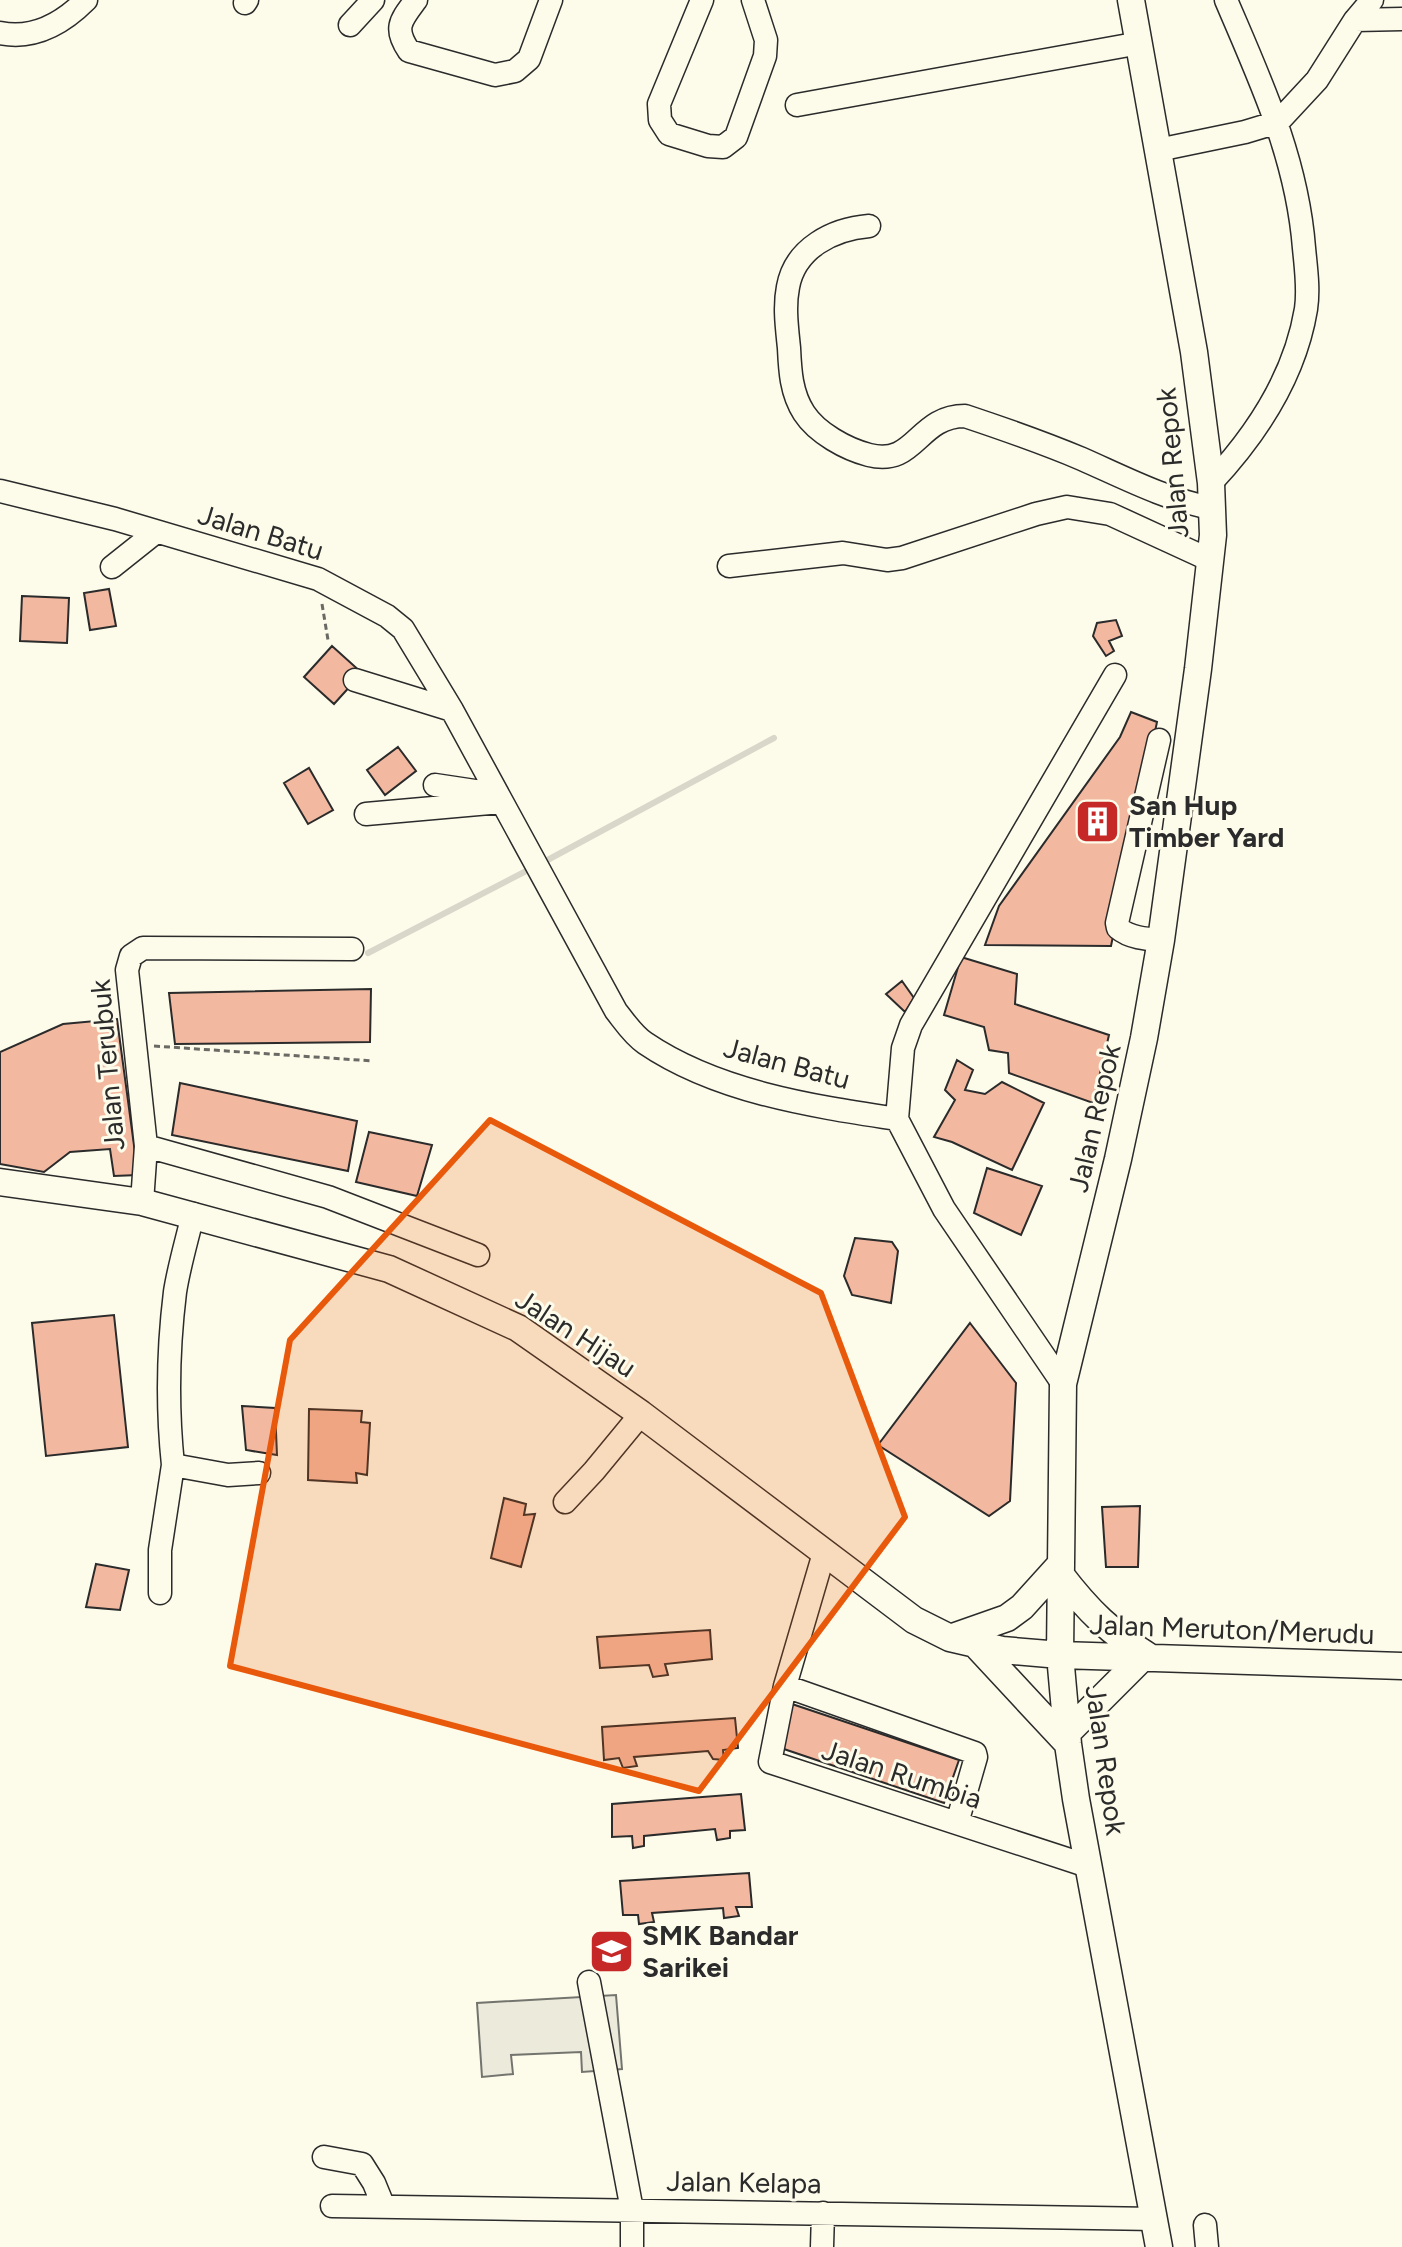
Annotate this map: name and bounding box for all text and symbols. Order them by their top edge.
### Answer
street label: Jalan Repok [1148,386,1196,540]
street label: Jalan Batu [194,497,328,567]
place label: San Hup Timber Yard [1129,788,1285,854]
building icon: San Hup Timber Yard [1074,797,1122,845]
street label: Jalan Terubuk [83,978,131,1152]
street label: Jalan Batu [720,1030,854,1096]
street label: Jalan Repok [1060,1040,1128,1195]
street label: Jalan Hijau [509,1282,643,1384]
street label: Jalan Meruton/Merudu [1089,1607,1375,1651]
street label: Jalan Repok [1079,1683,1133,1837]
street label: Jalan Rumbia [818,1732,986,1816]
place label: SMK Bandar Sarikei [642,1918,799,1984]
school or university icon: SMK Bandar Sarikei [587,1927,635,1975]
street label: Jalan Kelapa [666,2164,822,2200]

